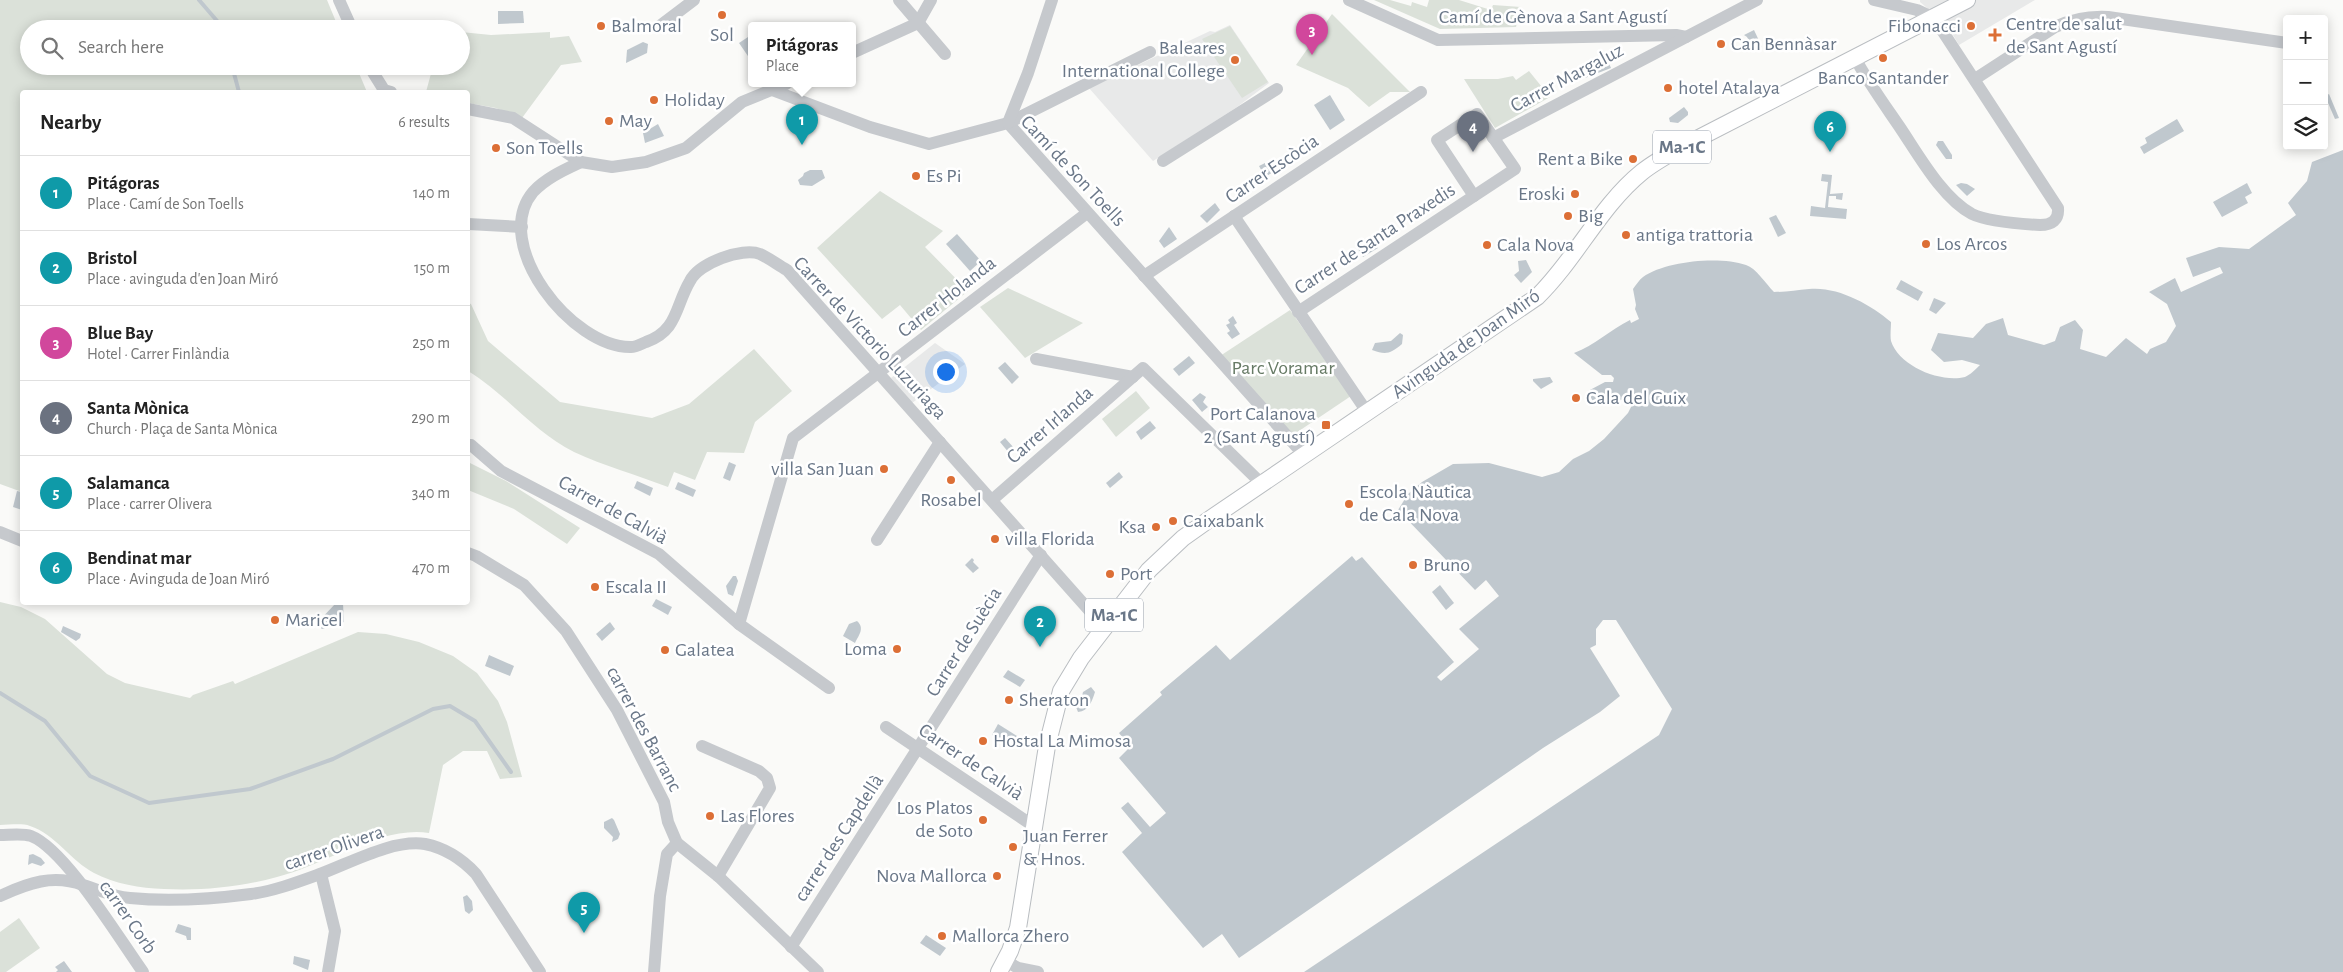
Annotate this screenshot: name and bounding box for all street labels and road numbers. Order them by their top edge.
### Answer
street label: Camí de Gènova a Sant Agustí [1439,7,1667,27]
street label: Carrer Margaluz [1507,40,1627,116]
street label: Camí de Son Toells [1017,112,1129,230]
road number: Ma-1C [1653,130,1711,163]
street label: Carrer Escòcia [1222,131,1322,207]
street label: Carrer de Santa Praxedis [1291,180,1459,298]
street label: Carrer de Victorio Luzuriaga [790,253,950,423]
street label: Carrer Holanda [894,253,1000,341]
street label: Avinguda de Joan Miró [1388,285,1544,403]
street label: Carrer Irlanda [1003,382,1097,468]
street label: Carrer de Calvià [555,472,671,548]
street label: Carrer de Suècia [922,584,1006,700]
road number: Ma-1C [1085,598,1143,632]
street label: carrer des Barranc [603,663,685,795]
street label: Carrer de Calvià [915,720,1027,804]
street label: carrer des Capdellà [791,771,887,905]
street label: carrer Olivera [282,822,386,874]
street label: carrer Corb [95,877,161,957]

